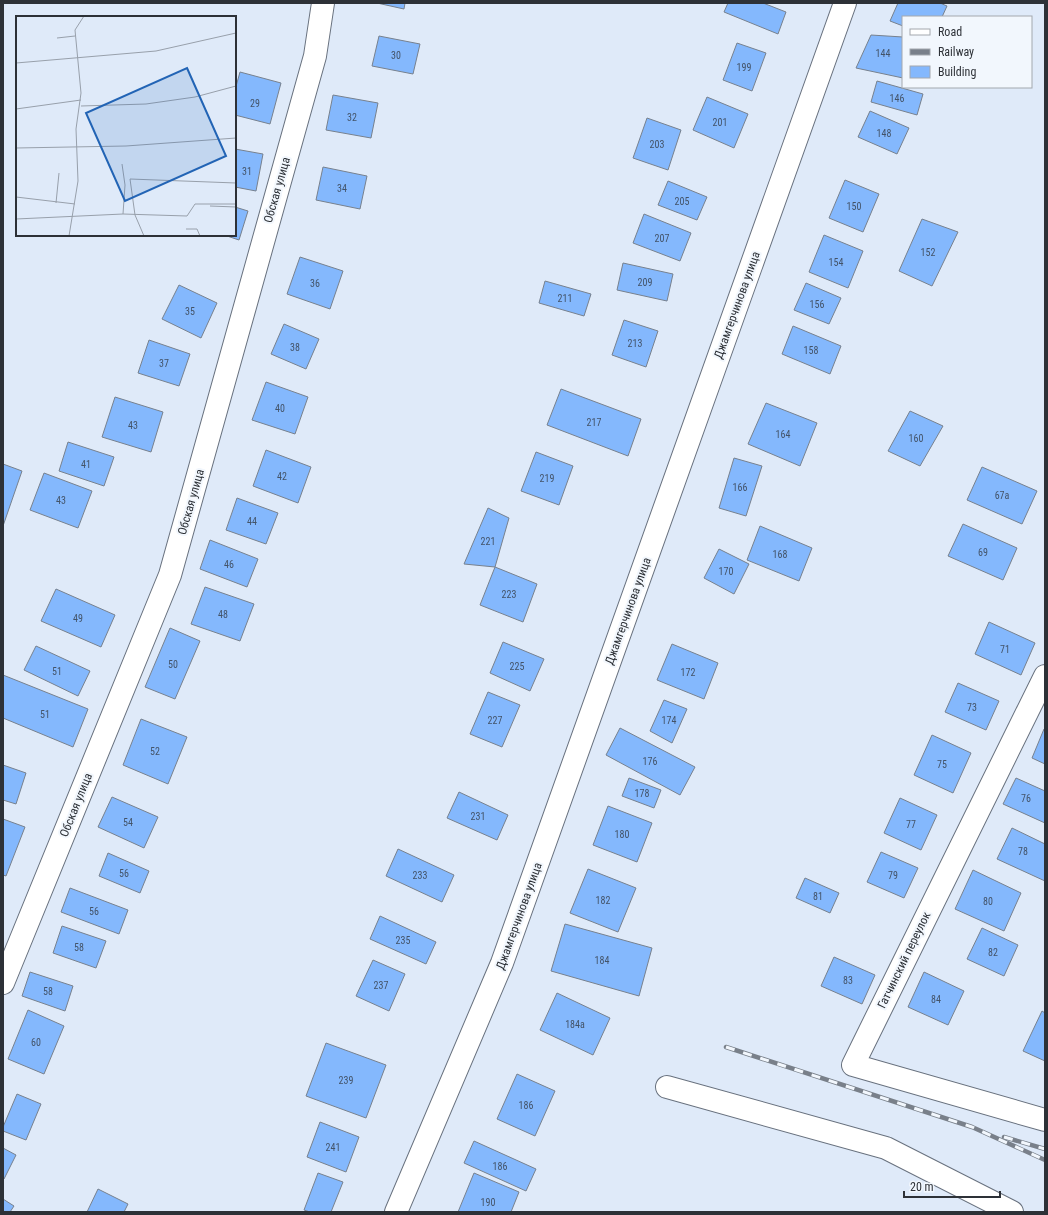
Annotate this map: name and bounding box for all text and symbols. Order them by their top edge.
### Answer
inset map [16,16,236,236]
legend [902,16,1032,88]
text: Road [938,25,962,39]
text: Railway [938,45,974,59]
house number: 144 [876,48,890,59]
house number: 30 [391,50,401,61]
house number: 199 [737,62,751,73]
text: Building [938,65,976,79]
house number: 146 [890,93,904,104]
house number: 29 [250,98,260,109]
house number: 32 [347,112,357,123]
house number: 201 [713,117,727,128]
house number: 148 [877,128,891,139]
house number: 203 [650,139,664,150]
street label: Обская улица [261,155,293,224]
house number: 31 [242,166,252,177]
house number: 34 [337,183,347,194]
house number: 205 [675,196,689,207]
house number: 150 [847,201,861,212]
house number: 207 [655,233,669,244]
house number: 152 [921,247,935,258]
street label: Джамгерчинова улица [711,249,763,360]
house number: 154 [829,257,843,268]
house number: 209 [638,277,652,288]
house number: 36 [310,278,320,289]
house number: 211 [558,293,572,304]
house number: 156 [810,299,824,310]
house number: 35 [185,306,195,317]
house number: 213 [628,338,642,349]
house number: 38 [290,342,300,353]
house number: 158 [804,345,818,356]
house number: 37 [159,358,169,369]
house number: 40 [275,403,285,414]
house number: 217 [587,417,601,428]
house number: 43 [128,420,138,431]
house number: 164 [776,429,790,440]
house number: 160 [909,433,923,444]
house number: 41 [81,459,91,470]
street label: Обская улица [175,467,207,536]
house number: 42 [277,471,287,482]
house number: 219 [540,473,554,484]
house number: 166 [733,482,747,493]
house number: 67а [995,490,1010,501]
house number: 43 [56,495,66,506]
house number: 44 [247,516,257,527]
house number: 221 [481,536,495,547]
house number: 69 [978,547,988,558]
house number: 168 [773,549,787,560]
street label: Джамгерчинова улица [602,555,654,666]
house number: 46 [224,559,234,570]
house number: 170 [719,566,733,577]
house number: 223 [502,589,516,600]
house number: 48 [218,609,228,620]
house number: 49 [73,613,83,624]
house number: 71 [1000,644,1010,655]
house number: 50 [168,659,178,670]
house number: 225 [510,661,524,672]
house number: 51 [52,666,62,677]
house number: 172 [681,667,695,678]
house number: 73 [967,702,977,713]
house number: 51 [40,709,50,720]
house number: 227 [488,715,502,726]
house number: 174 [662,715,676,726]
house number: 52 [150,746,160,757]
house number: 176 [643,756,657,767]
house number: 75 [937,759,947,770]
street label: Обская улица [57,771,95,839]
house number: 178 [635,788,649,799]
house number: 76 [1021,793,1031,804]
house number: 231 [471,811,485,822]
house number: 54 [123,817,133,828]
house number: 77 [906,819,916,830]
house number: 180 [615,829,629,840]
house number: 78 [1018,846,1028,857]
street label: Джамгерчинова улица [493,860,545,971]
house number: 56 [119,868,129,879]
house number: 233 [413,870,427,881]
house number: 79 [888,870,898,881]
house number: 81 [813,891,823,902]
house number: 182 [596,895,610,906]
house number: 80 [983,896,993,907]
house number: 56 [89,906,99,917]
street label: Гатчинский переулок [875,909,934,1010]
house number: 235 [396,935,410,946]
house number: 58 [74,942,84,953]
house number: 82 [988,947,998,958]
house number: 184 [595,955,609,966]
house number: 83 [843,975,853,986]
house number: 237 [374,980,388,991]
house number: 58 [43,986,53,997]
house number: 84 [931,994,941,1005]
house number: 184а [565,1019,585,1030]
house number: 60 [31,1037,41,1048]
house number: 239 [339,1075,353,1086]
house number: 186 [519,1100,533,1111]
house number: 241 [326,1142,340,1153]
house number: 186 [493,1161,507,1172]
scale bar [904,1173,1000,1199]
text: 20 m [910,1180,934,1194]
house number: 190 [481,1197,495,1208]

